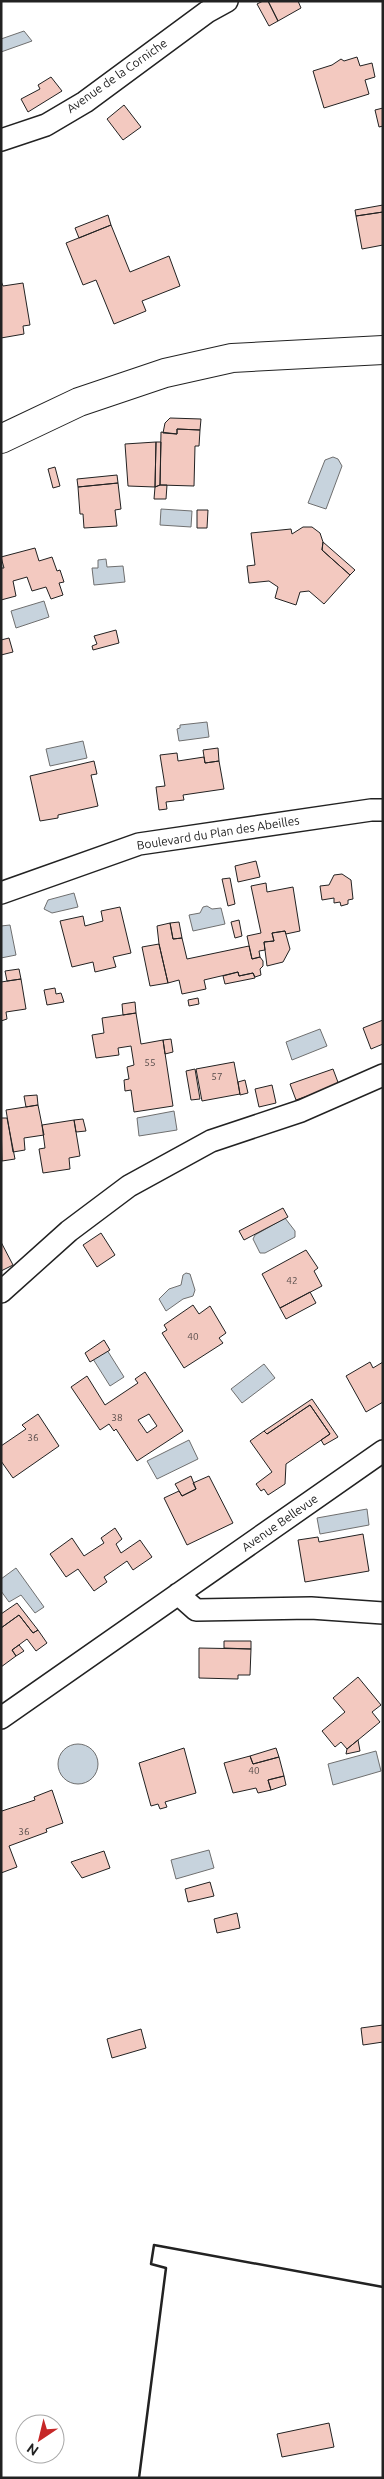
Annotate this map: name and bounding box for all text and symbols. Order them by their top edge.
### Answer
street label: Avenue de la Corniche [64,36,169,115]
street label: Boulevard du Plan des Abeilles [136,813,300,852]
house number: 55 [144,1057,156,1068]
house number: 57 [211,1071,223,1082]
house number: 42 [286,1275,298,1286]
house number: 40 [187,1331,199,1342]
house number: 38 [111,1412,123,1423]
house number: 36 [27,1432,39,1443]
street label: Avenue Bellevue [239,1492,320,1554]
house number: 40 [248,1765,260,1776]
house number: 36 [18,1826,30,1837]
north arrow [15,2414,65,2464]
text: N [24,2440,41,2459]

